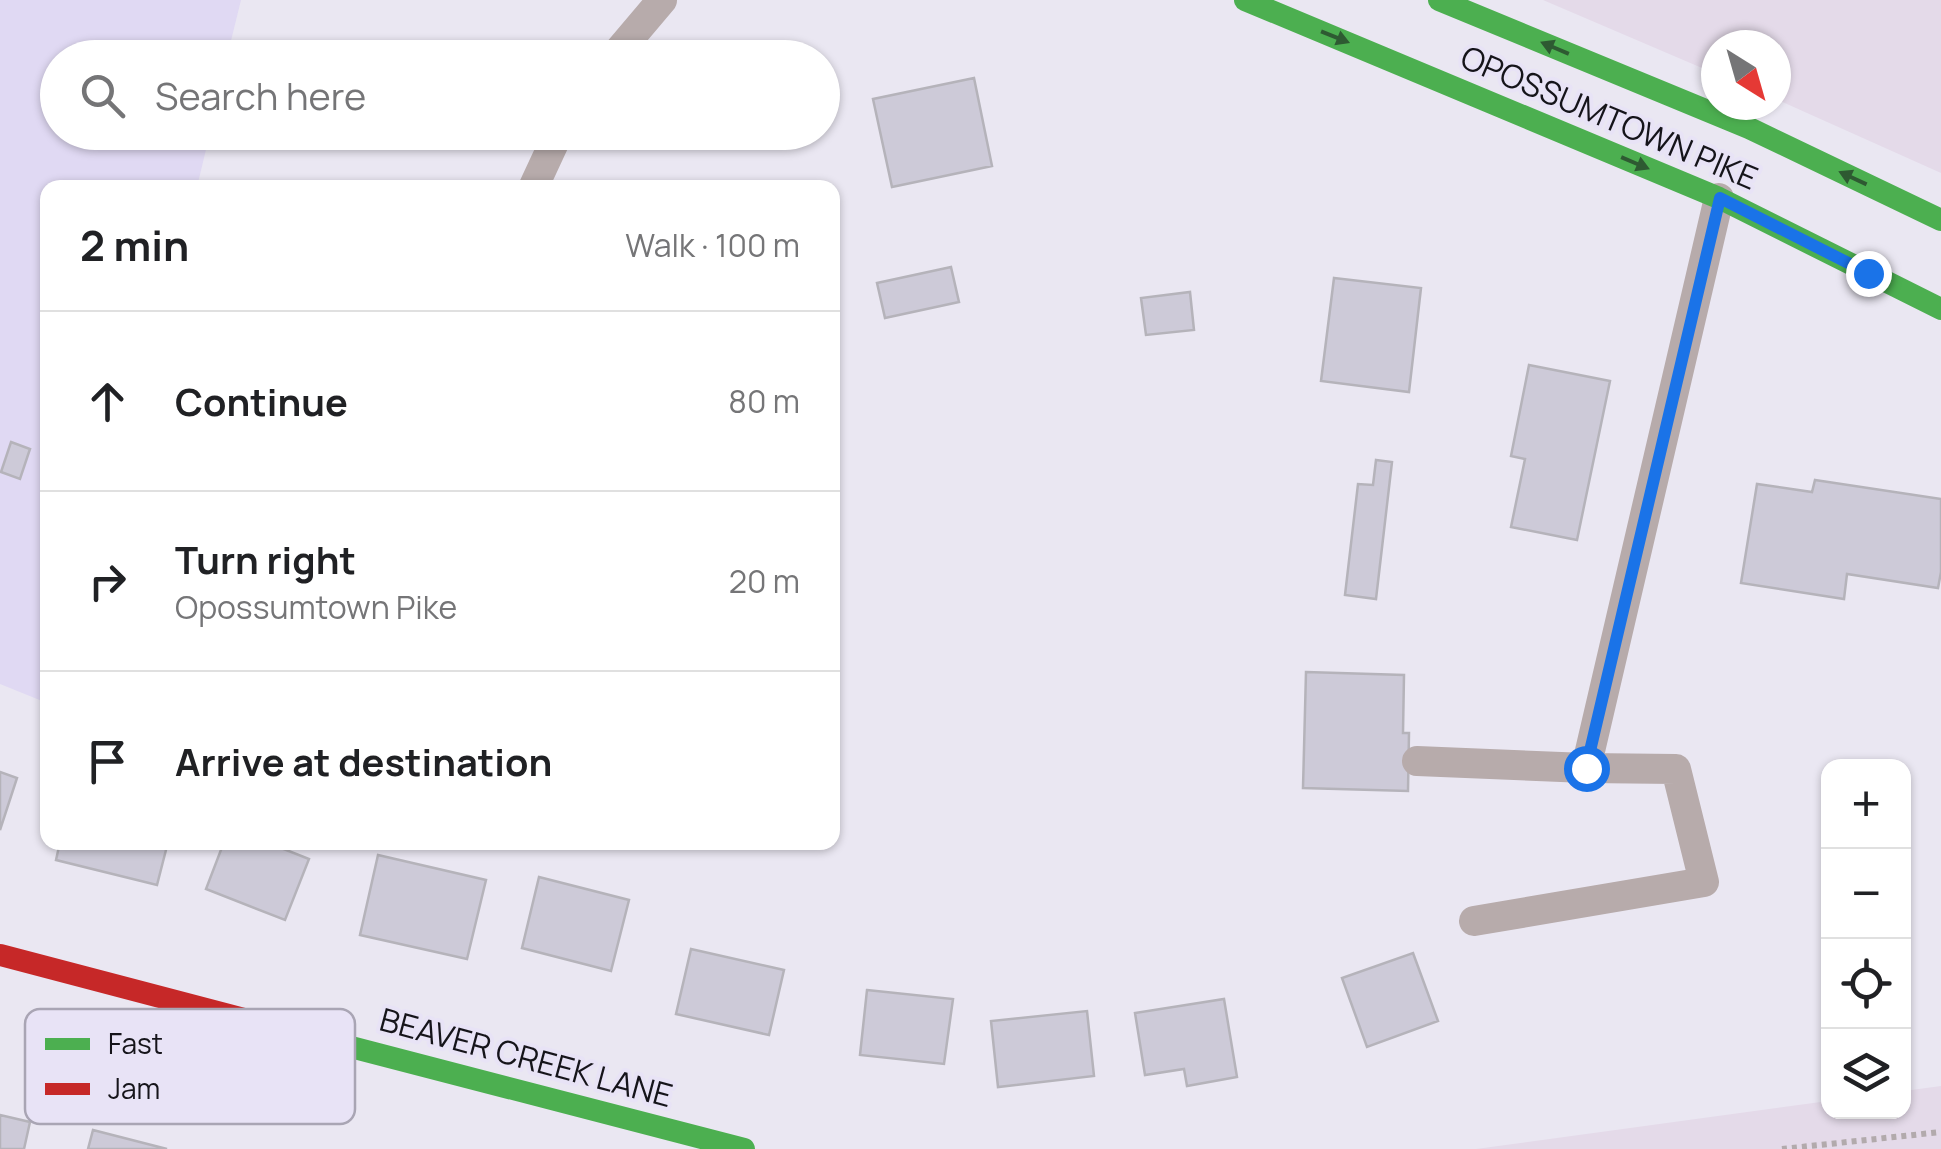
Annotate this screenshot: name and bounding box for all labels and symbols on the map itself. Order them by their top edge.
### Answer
one-way arrow [1320,29,1350,45]
north arrow [1701,30,1791,120]
street label: OPOSSUMTOWN PIKE [1454,35,1765,200]
one-way arrow [1540,40,1570,56]
one-way arrow [1620,155,1649,171]
one-way arrow [1838,170,1867,187]
route end [1846,251,1892,297]
route start [1564,746,1610,792]
street label: BEAVER CREEK LANE [375,997,677,1117]
legend [25,1009,355,1124]
text: Fast [108,1024,163,1062]
text: Jam [108,1069,160,1107]

